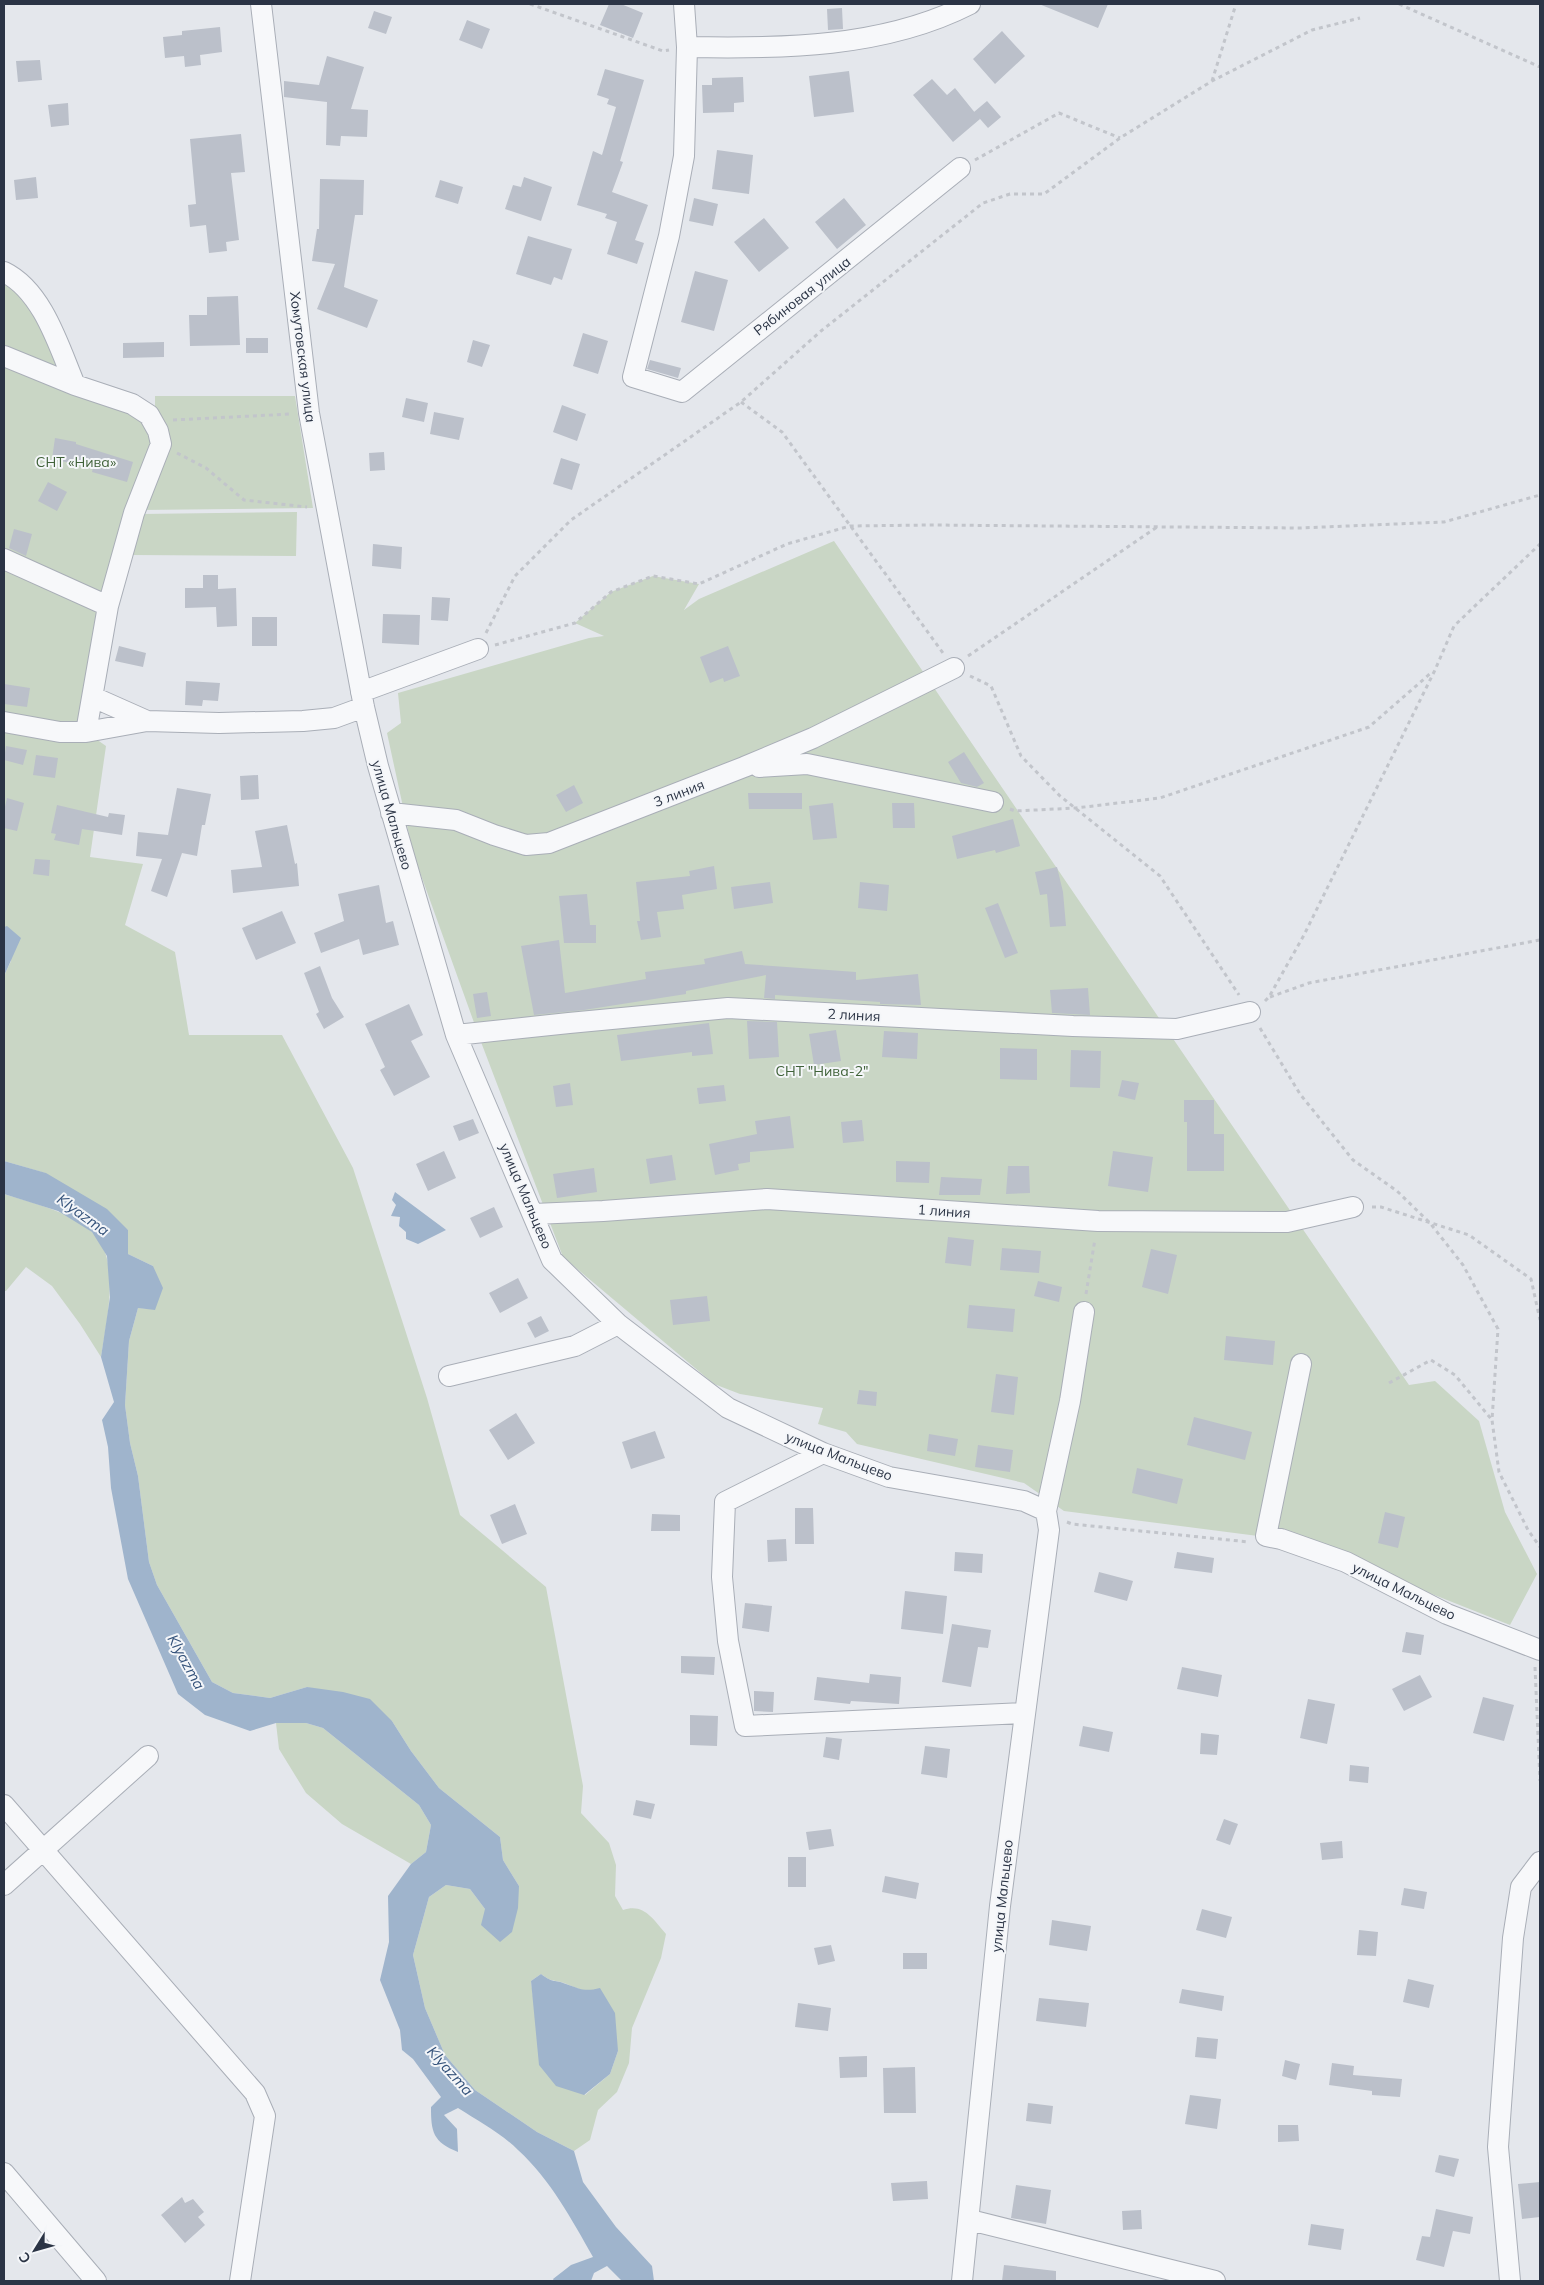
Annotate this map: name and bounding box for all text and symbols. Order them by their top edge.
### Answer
street label: Рябиновая улица [750,252,854,340]
street label: Хомутовская улица [286,291,320,423]
park label: СНТ «Нива» [36,453,116,471]
street label: улица Мальцево [368,758,416,872]
street label: 3 линия [651,775,707,811]
street label: 2 линия [827,1005,881,1025]
park label: СНТ "Нива-2" [775,1062,869,1080]
street label: улица Мальцево [496,1140,556,1252]
water label: Klyazma [53,1189,113,1240]
street label: 1 линия [917,1200,971,1222]
street label: улица Мальцево [783,1427,895,1485]
street label: улица Мальцево [1349,1558,1459,1624]
water label: Klyazma [164,1631,209,1693]
street label: улица Мальцево [987,1839,1017,1953]
water label: Klyazma [423,2042,477,2099]
north arrow [10,2225,60,2275]
text: С [15,2249,35,2267]

